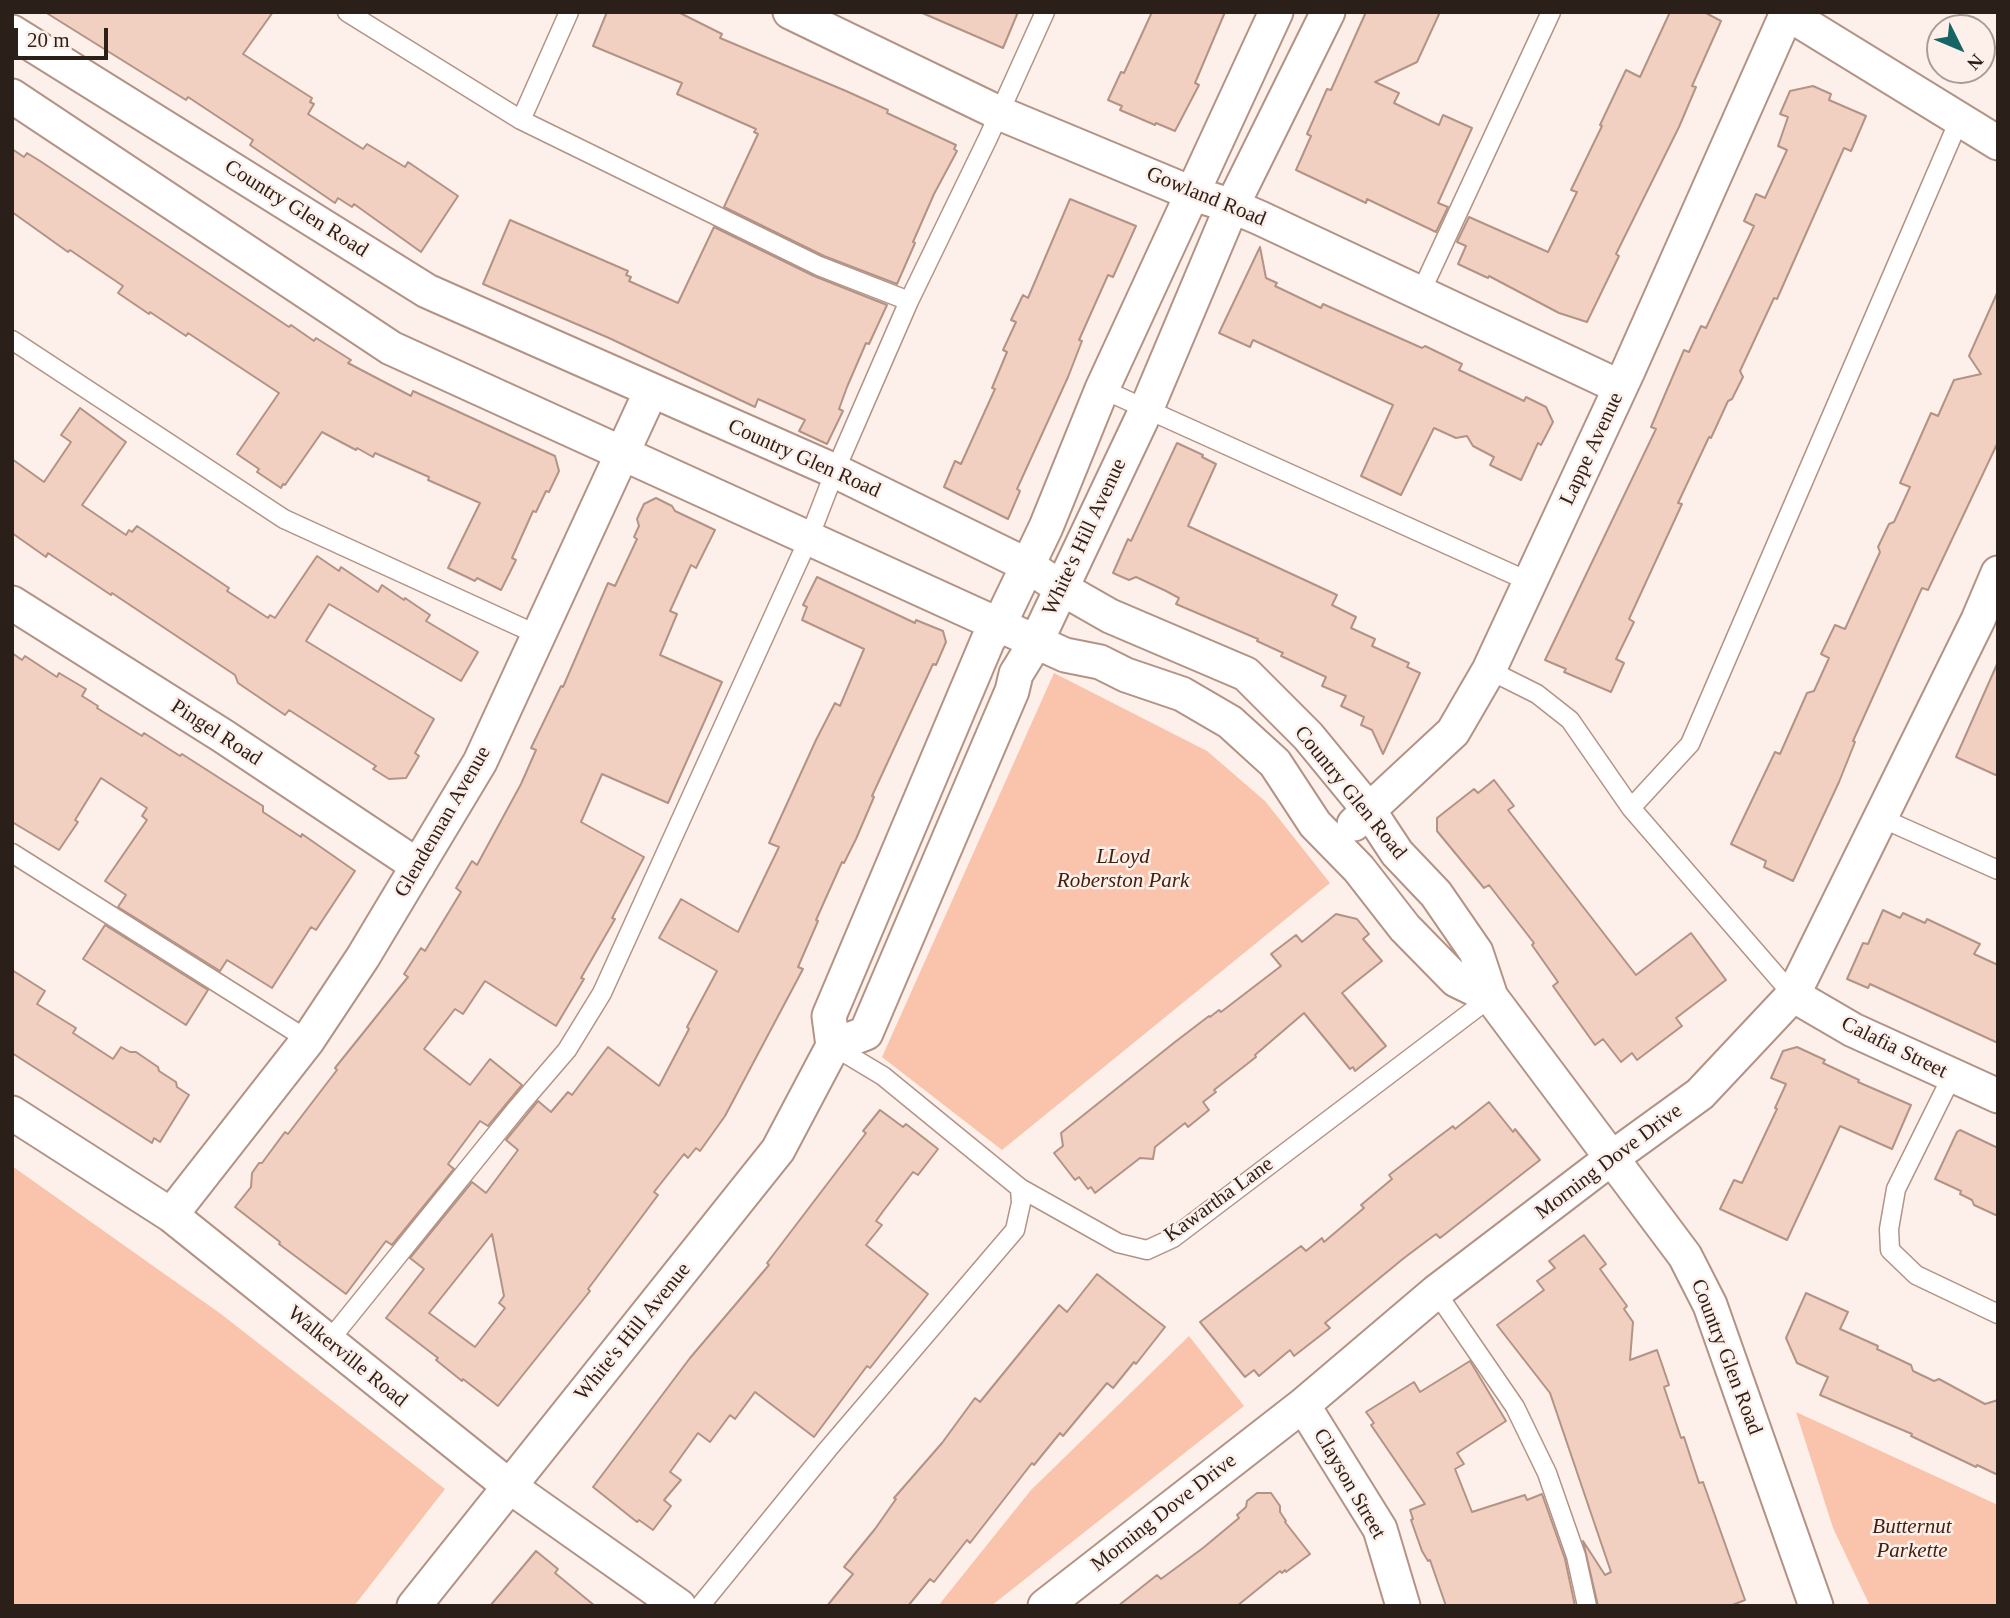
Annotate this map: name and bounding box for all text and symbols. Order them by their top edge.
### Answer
scale bar [18,14,112,58]
north arrow [1926,14,1996,84]
text: 20 m [27,28,70,52]
text: N [1963,50,1988,74]
street label: Country Glen Road [220,155,372,263]
street label: Gowland Road [1143,162,1269,232]
street label: Lappe Avenue [1555,389,1629,509]
street label: Country Glen Road [724,414,884,504]
street label: White's Hill Avenue [1038,455,1132,619]
street label: Pingel Road [166,694,266,772]
street label: Country Glen Road [1288,721,1412,865]
street label: Glendennan Avenue [389,742,497,902]
park label: LLoyd Roberston Park [1057,844,1189,894]
street label: Calafia Street [1837,1011,1951,1085]
street label: Morning Dove Drive [1531,1099,1687,1225]
street label: Kawartha Lane [1159,1152,1279,1248]
street label: White's Hill Avenue [570,1258,696,1406]
street label: Country Glen Road [1685,1276,1767,1438]
street label: Walkerville Road [282,1301,412,1413]
street label: Clayson Street [1307,1424,1391,1544]
street label: Morning Dove Drive [1086,1448,1242,1578]
park label: Butternut Parkette [1872,1514,1952,1564]

